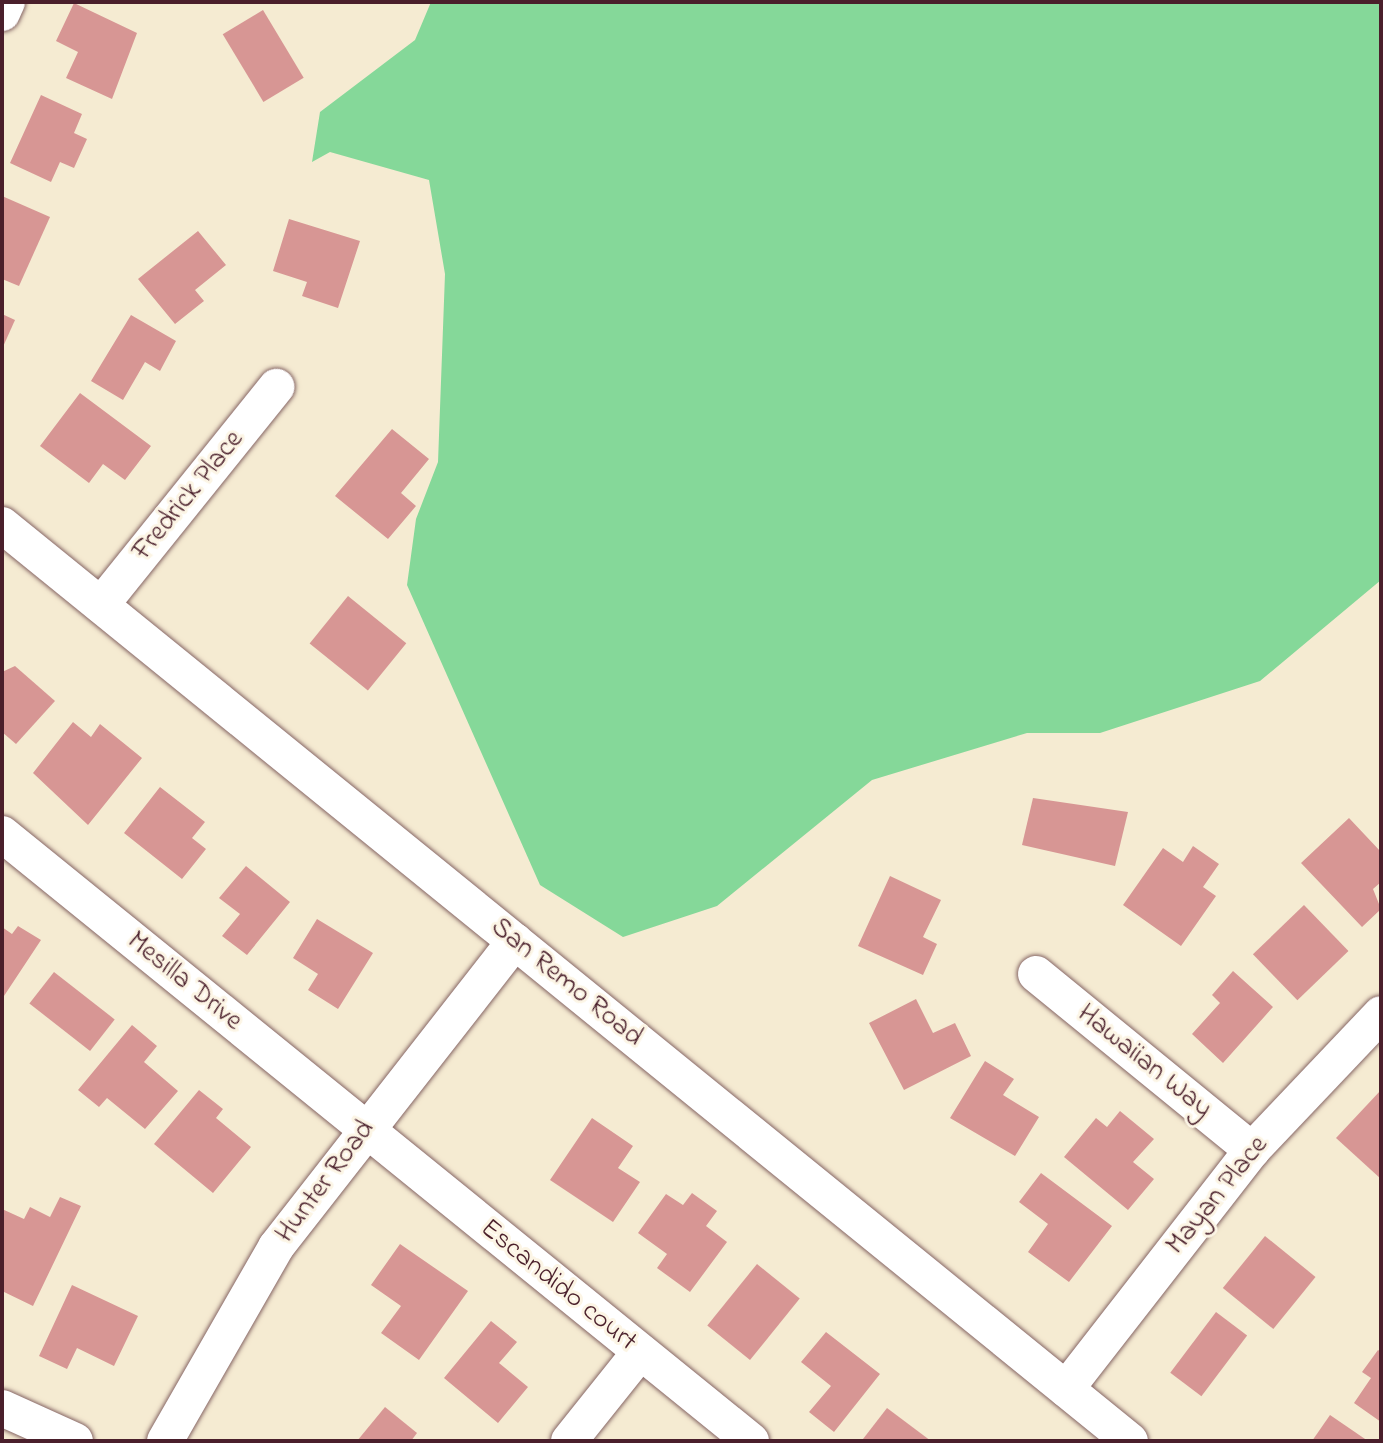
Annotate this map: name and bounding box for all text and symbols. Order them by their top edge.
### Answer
street label: Fredrick Place [126,424,252,568]
street label: San Remo Road [483,911,649,1055]
street label: Mesilla Drive [119,925,249,1039]
street label: Hawaiian Way [1070,998,1218,1126]
street label: Hunter Road [269,1114,383,1250]
street label: Mayan Place [1160,1130,1276,1262]
street label: Escandido court [473,1213,643,1359]

